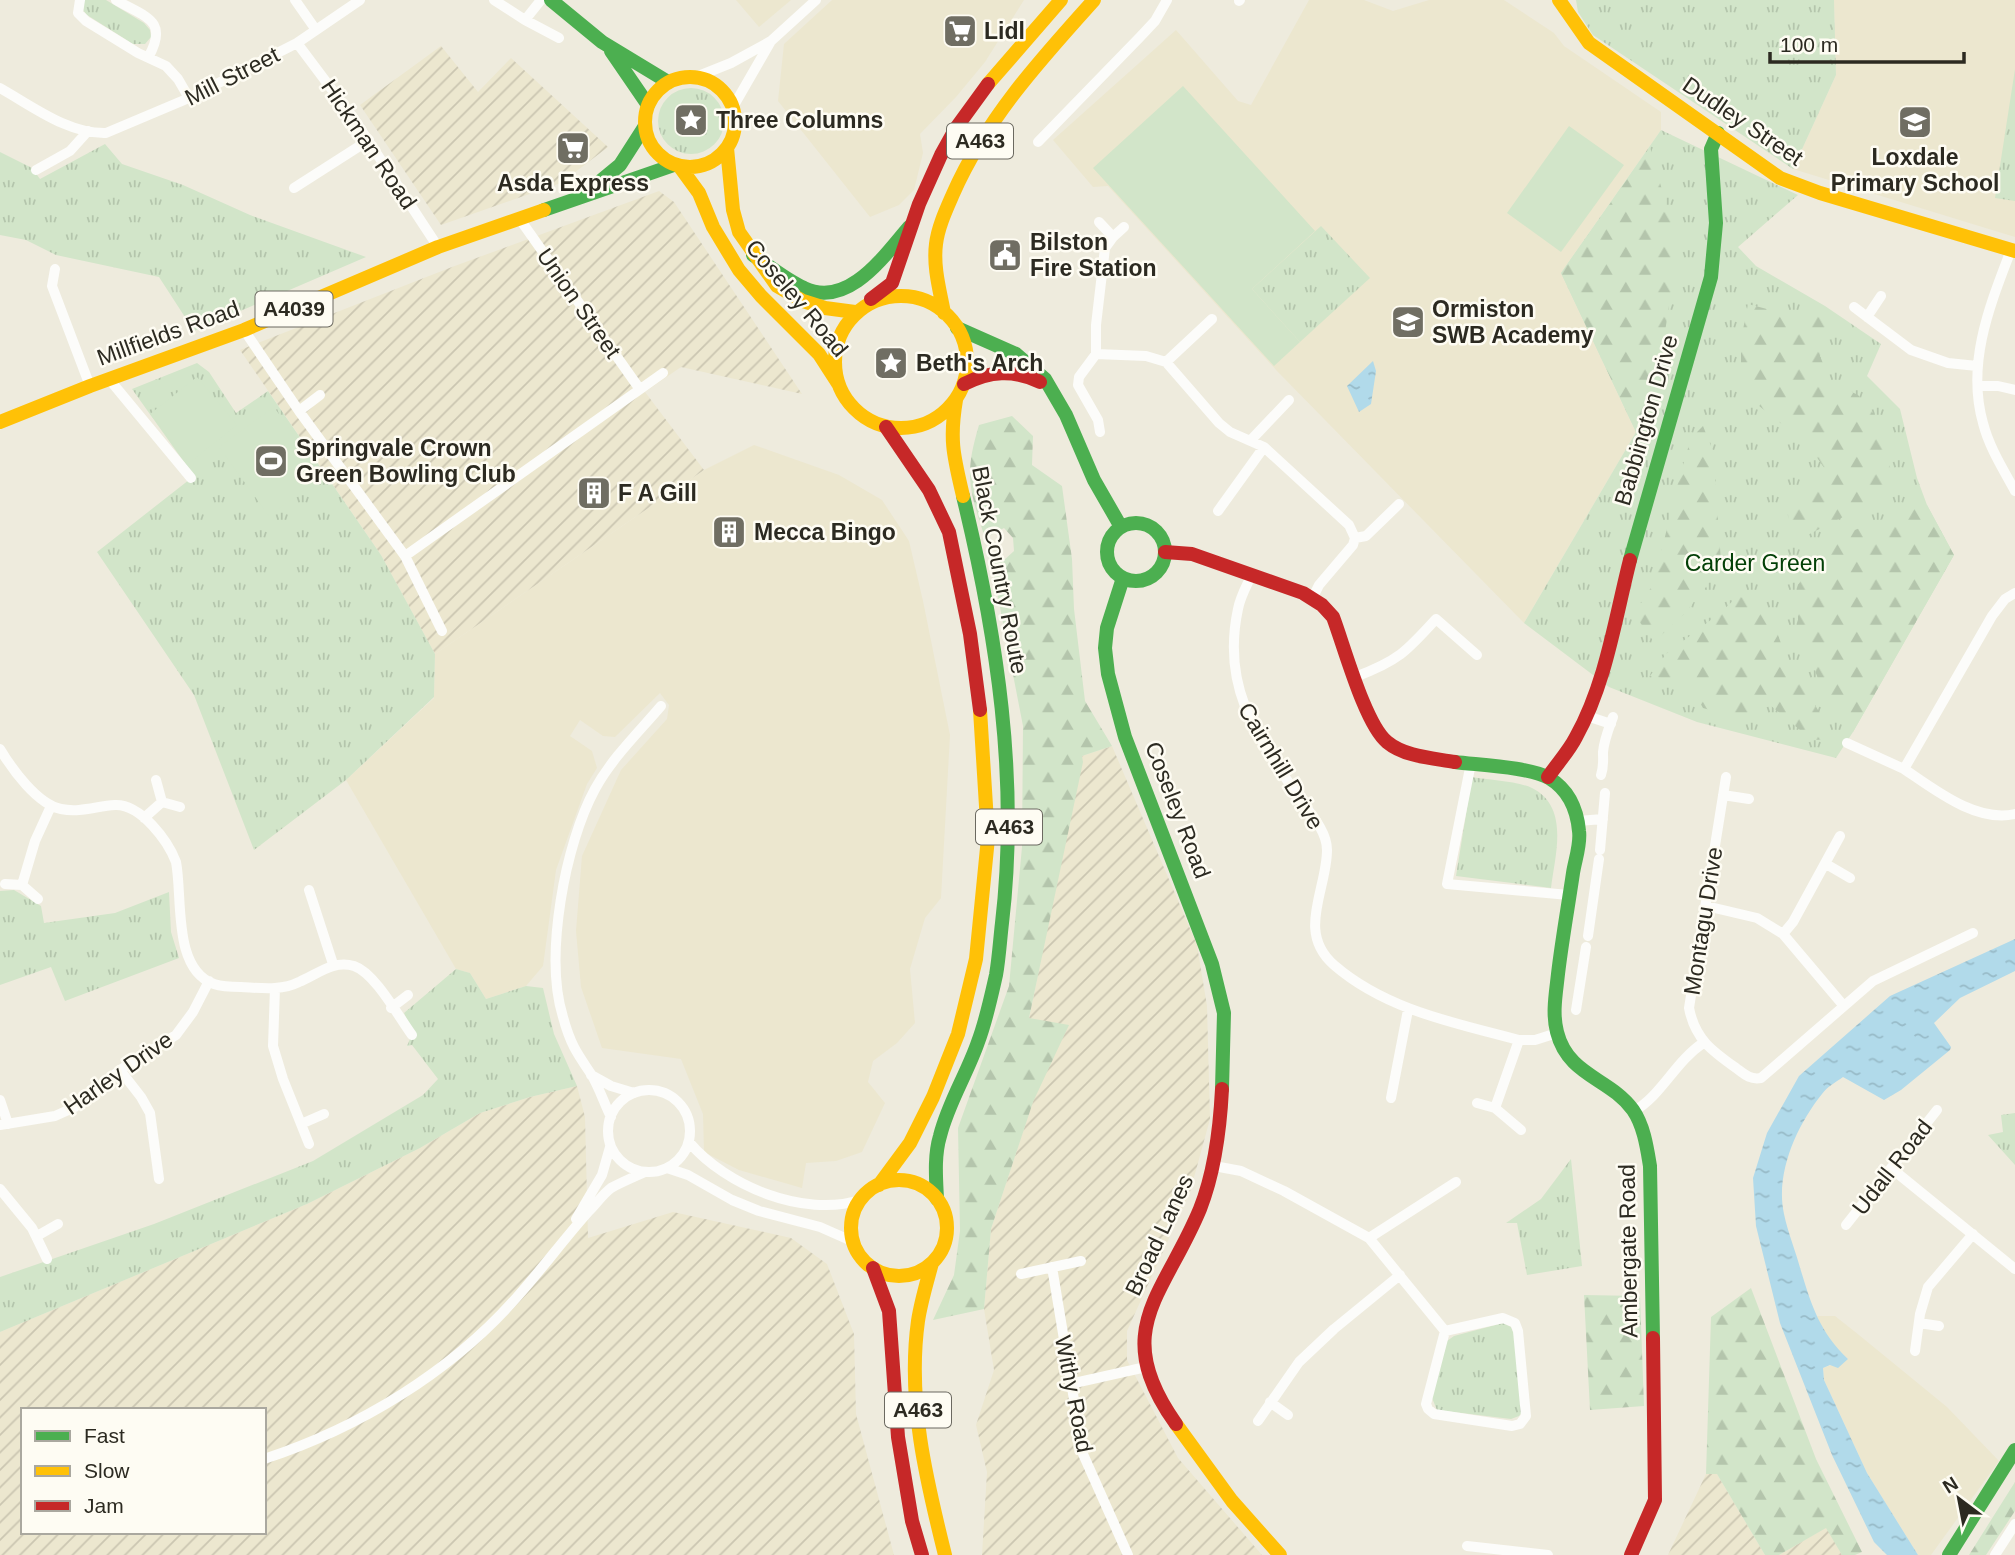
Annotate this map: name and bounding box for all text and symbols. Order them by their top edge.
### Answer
supermarket icon: Lidl [941,12,979,50]
place label: Lidl [984,18,1025,44]
scale bar [1770,21,1964,65]
text: 100 m [1780,33,1838,56]
street label: Mill Street [181,41,284,111]
street label: Dudley Street [1678,71,1809,171]
street label: Hickman Road [316,74,422,214]
place icon: Three Columns [672,101,710,139]
school or university icon: Loxdale Primary School [1896,103,1934,141]
place label: Three Columns [716,107,883,133]
road number: A463 [947,124,1013,158]
supermarket icon: Asda Express [554,129,592,167]
place label: Loxdale Primary School [1831,144,1999,196]
place label: Asda Express [497,170,649,196]
place label: Bilston Fire Station [1030,229,1157,281]
street label: Coseley Road [741,234,853,362]
public building icon: Bilston Fire Station [986,236,1024,274]
street label: Union Street [532,243,627,363]
road number: A4039 [256,292,332,326]
street label: Millfields Road [93,295,243,371]
place label: Ormiston SWB Academy [1432,296,1594,348]
school or university icon: Ormiston SWB Academy [1389,303,1427,341]
street label: Babbington Drive [1609,332,1683,508]
place icon: Beth's Arch [872,344,910,382]
place label: Beth's Arch [916,350,1043,376]
place label: Springvale Crown Green Bowling Club [296,435,516,487]
sports icon: Springvale Crown Green Bowling Club [252,442,290,480]
street label: Black Country Route [967,464,1033,676]
building icon: F A Gill [575,474,613,512]
place label: F A Gill [618,480,697,506]
building icon: Mecca Bingo [710,513,748,551]
place label: Mecca Bingo [754,519,896,545]
park label: Carder Green [1685,550,1825,576]
street label: Cairnhill Drive [1233,698,1329,834]
street label: Coseley Road [1140,738,1216,882]
road number: A463 [976,810,1042,844]
street label: Montagu Drive [1678,845,1728,997]
street label: Harley Drive [59,1026,177,1120]
street label: Udall Road [1847,1114,1937,1220]
street label: Ambergate Road [1613,1164,1643,1338]
street label: Broad Lanes [1120,1170,1198,1300]
street label: Withy Road [1050,1333,1098,1455]
road number: A463 [885,1392,951,1428]
legend [21,1408,266,1534]
text: Fast [84,1424,125,1447]
text: Slow [84,1459,130,1482]
north arrow [1924,1464,1994,1534]
text: N [1939,1472,1962,1498]
text: Jam [84,1494,124,1517]

